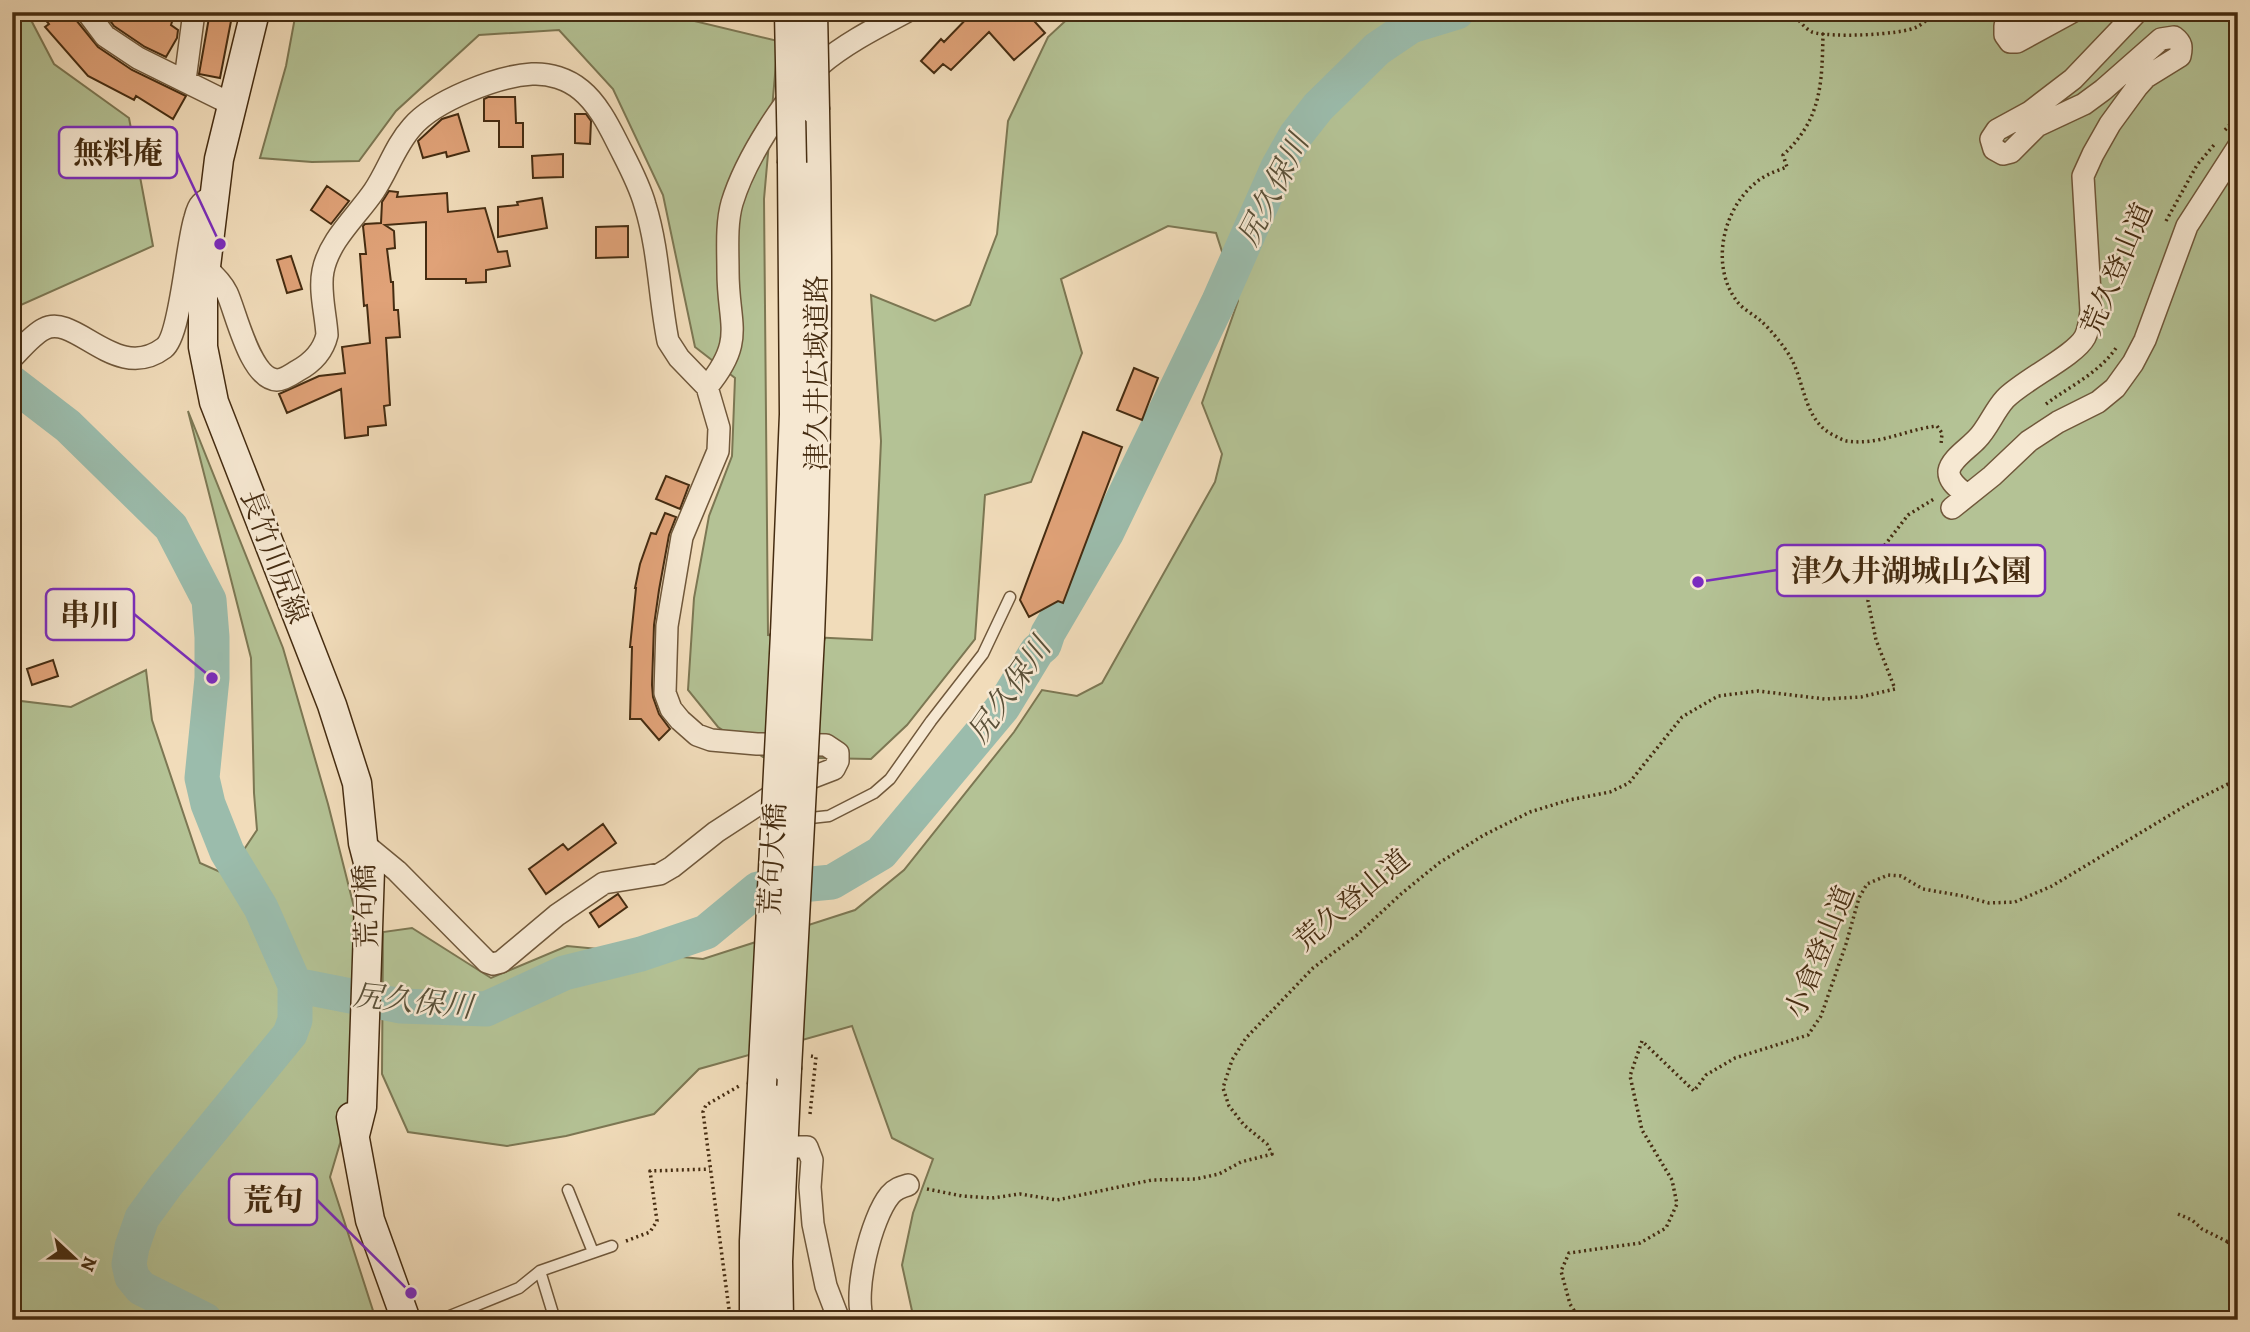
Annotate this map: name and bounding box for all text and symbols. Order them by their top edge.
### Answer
water label: 尻久保川 [1228,125,1319,253]
callout: 無料庵 [59,127,177,178]
text: 無料庵 [73,133,163,173]
street label: 荒久登山道 [2072,197,2162,341]
street label: 津久井広域道路 [798,275,836,471]
street label: 長竹川尻線 [231,485,317,629]
callout: 津久井湖城山公園 [1777,545,2045,596]
text: 津久井湖城山公園 [1791,551,2031,591]
callout: 串川 [46,589,134,640]
text: 串川 [60,595,120,635]
water label: 尻久保川 [958,627,1062,751]
street label: 荒句大橋 [751,802,795,916]
street label: 荒久登山道 [1286,840,1418,960]
street label: 荒句橋 [346,863,386,949]
street label: 小倉登山道 [1776,880,1864,1024]
water label: 尻久保川 [351,975,478,1027]
callout: 荒句 [229,1174,317,1225]
text: 荒句 [243,1180,303,1220]
north arrow [38,1224,108,1294]
text: N [74,1253,103,1275]

